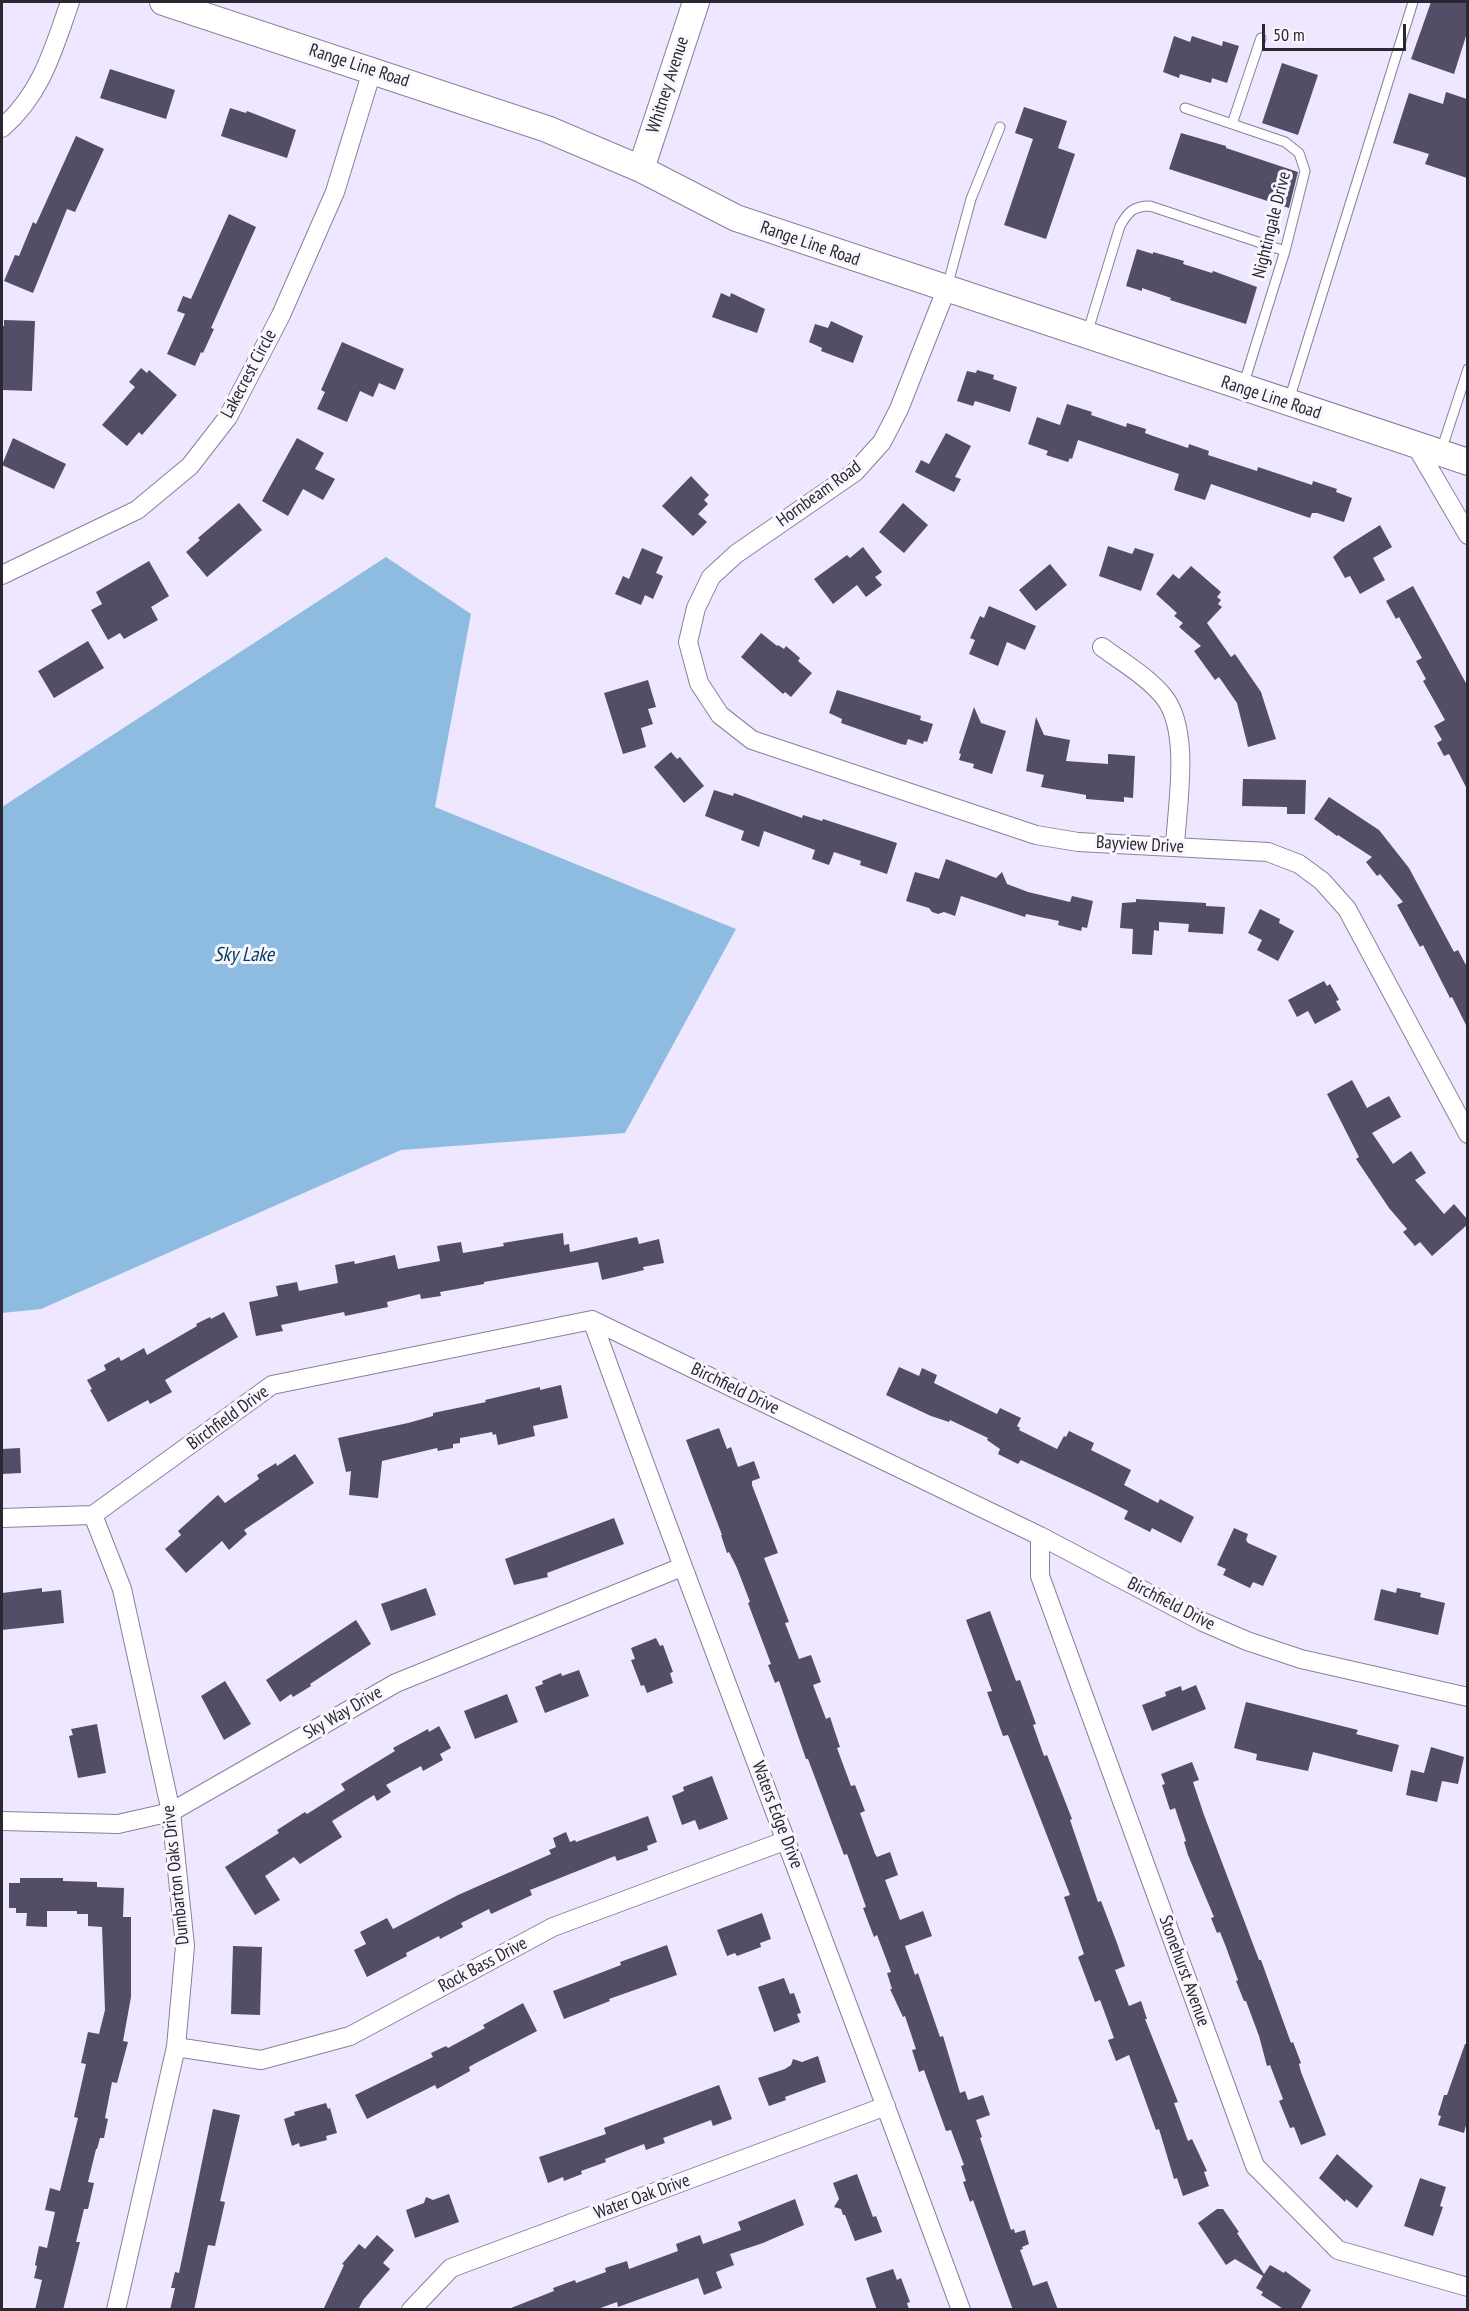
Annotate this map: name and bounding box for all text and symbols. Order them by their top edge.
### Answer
scale bar [1265,12,1409,50]
text: 50 m [1273,23,1305,46]
street label: Whitney Avenue [642,34,694,136]
street label: Range Line Road [306,40,412,92]
street label: Nightingale Drive [1248,169,1296,281]
street label: Range Line Road [757,217,863,271]
street label: Lakecrest Circle [217,326,281,422]
street label: Range Line Road [1218,372,1324,424]
street label: Hornbeam Road [773,456,865,532]
street label: Bayview Drive [1096,832,1184,858]
water label: Sky Lake [214,943,274,967]
street label: Birchfield Drive [687,1358,783,1420]
street label: Birchfield Drive [183,1381,273,1455]
street label: Birchfield Drive [1124,1573,1218,1635]
street label: Sky Way Drive [300,1682,386,1744]
street label: Waters Edge Drive [747,1758,807,1872]
street label: Dumbarton Oaks Drive [158,1804,194,1946]
street label: Stonehurst Avenue [1154,1912,1214,2030]
street label: Rock Bass Drive [435,1933,531,1997]
street label: Water Oak Drive [591,2170,693,2224]

